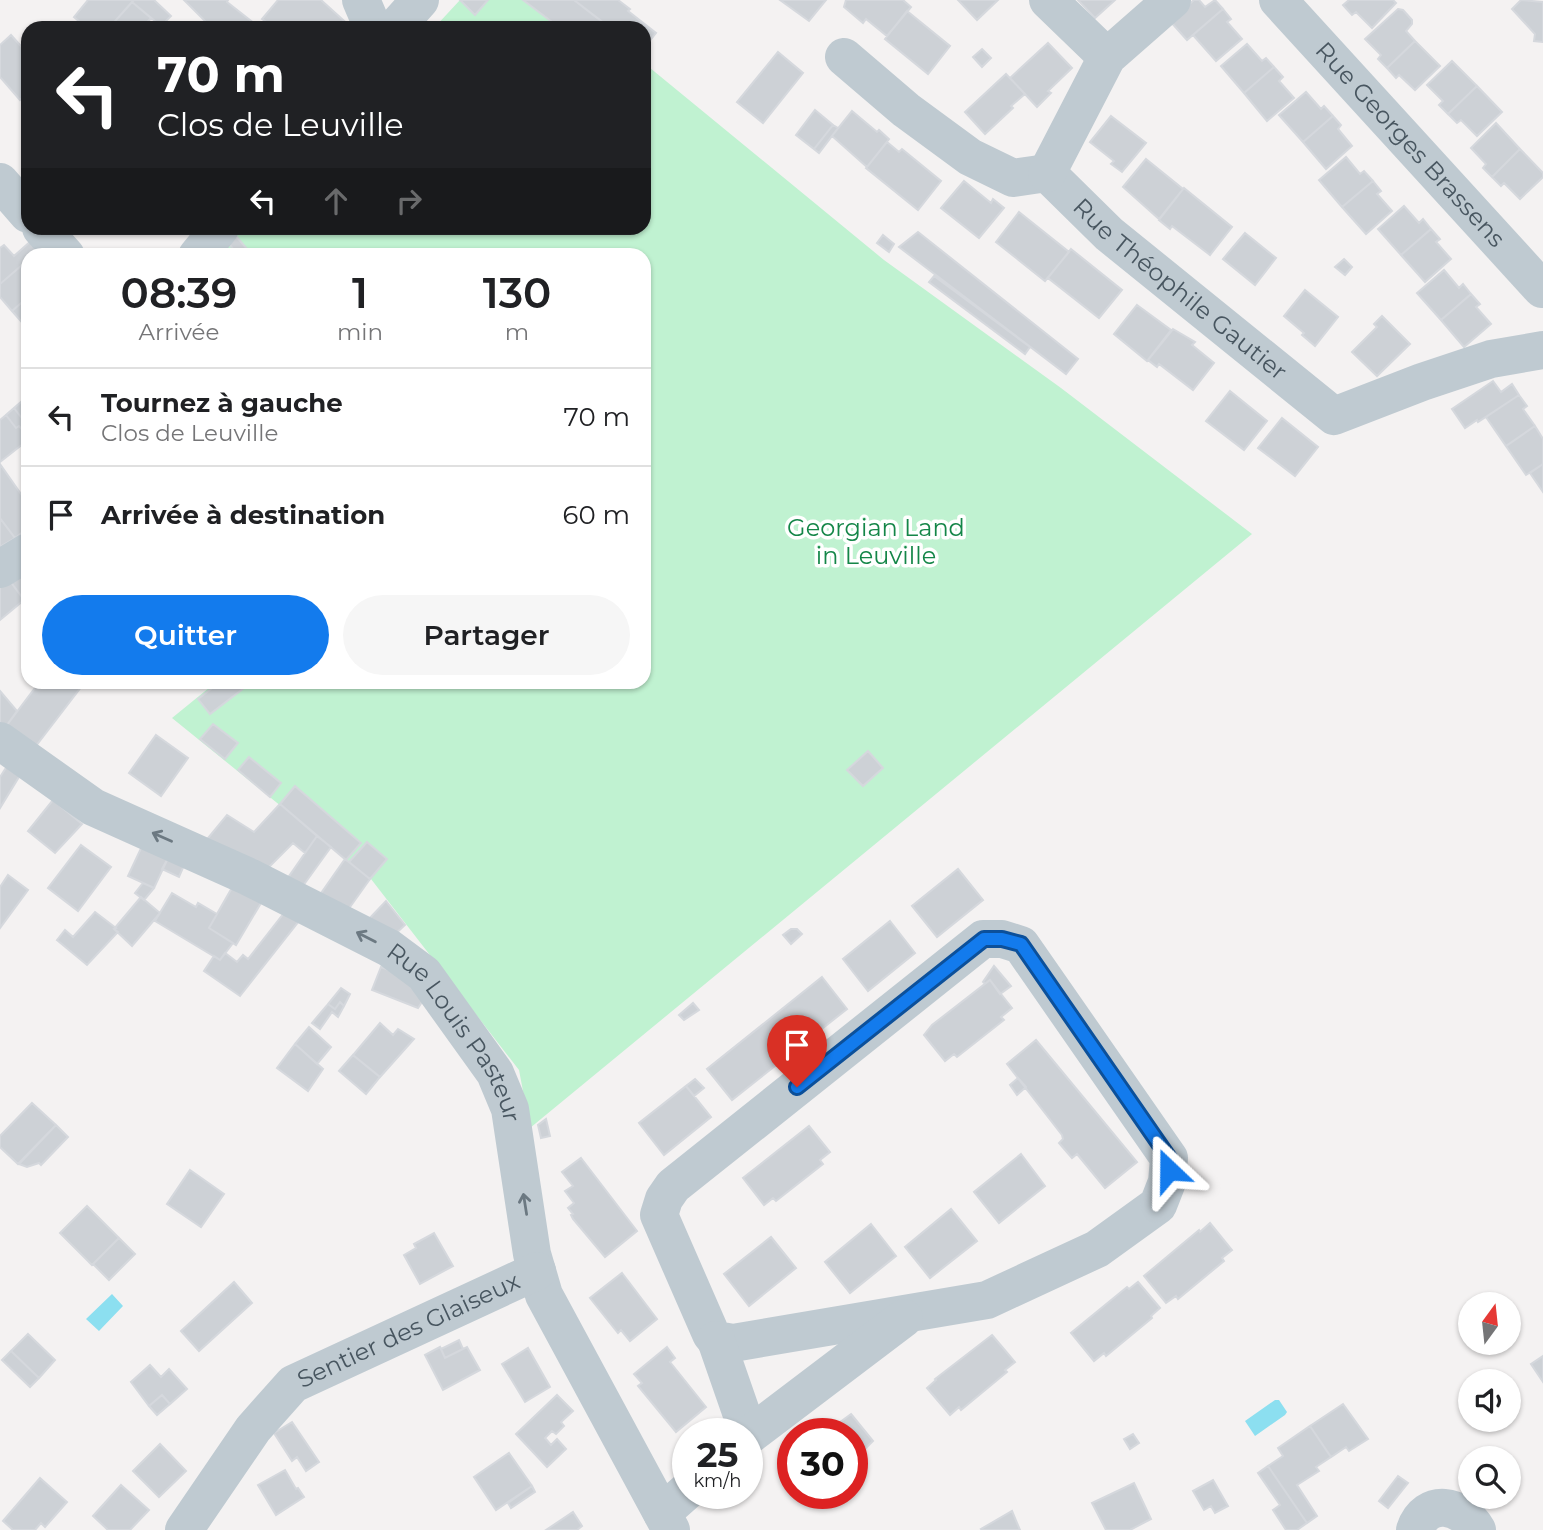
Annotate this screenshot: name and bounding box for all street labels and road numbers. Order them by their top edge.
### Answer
street label: Rue Georges Brassens [1310,36,1511,253]
street label: Rue Théophile Gautier [1067,192,1293,386]
street label: Rue Louis Pasteur [381,936,527,1124]
street label: Sentier des Glaiseux [293,1266,524,1394]

